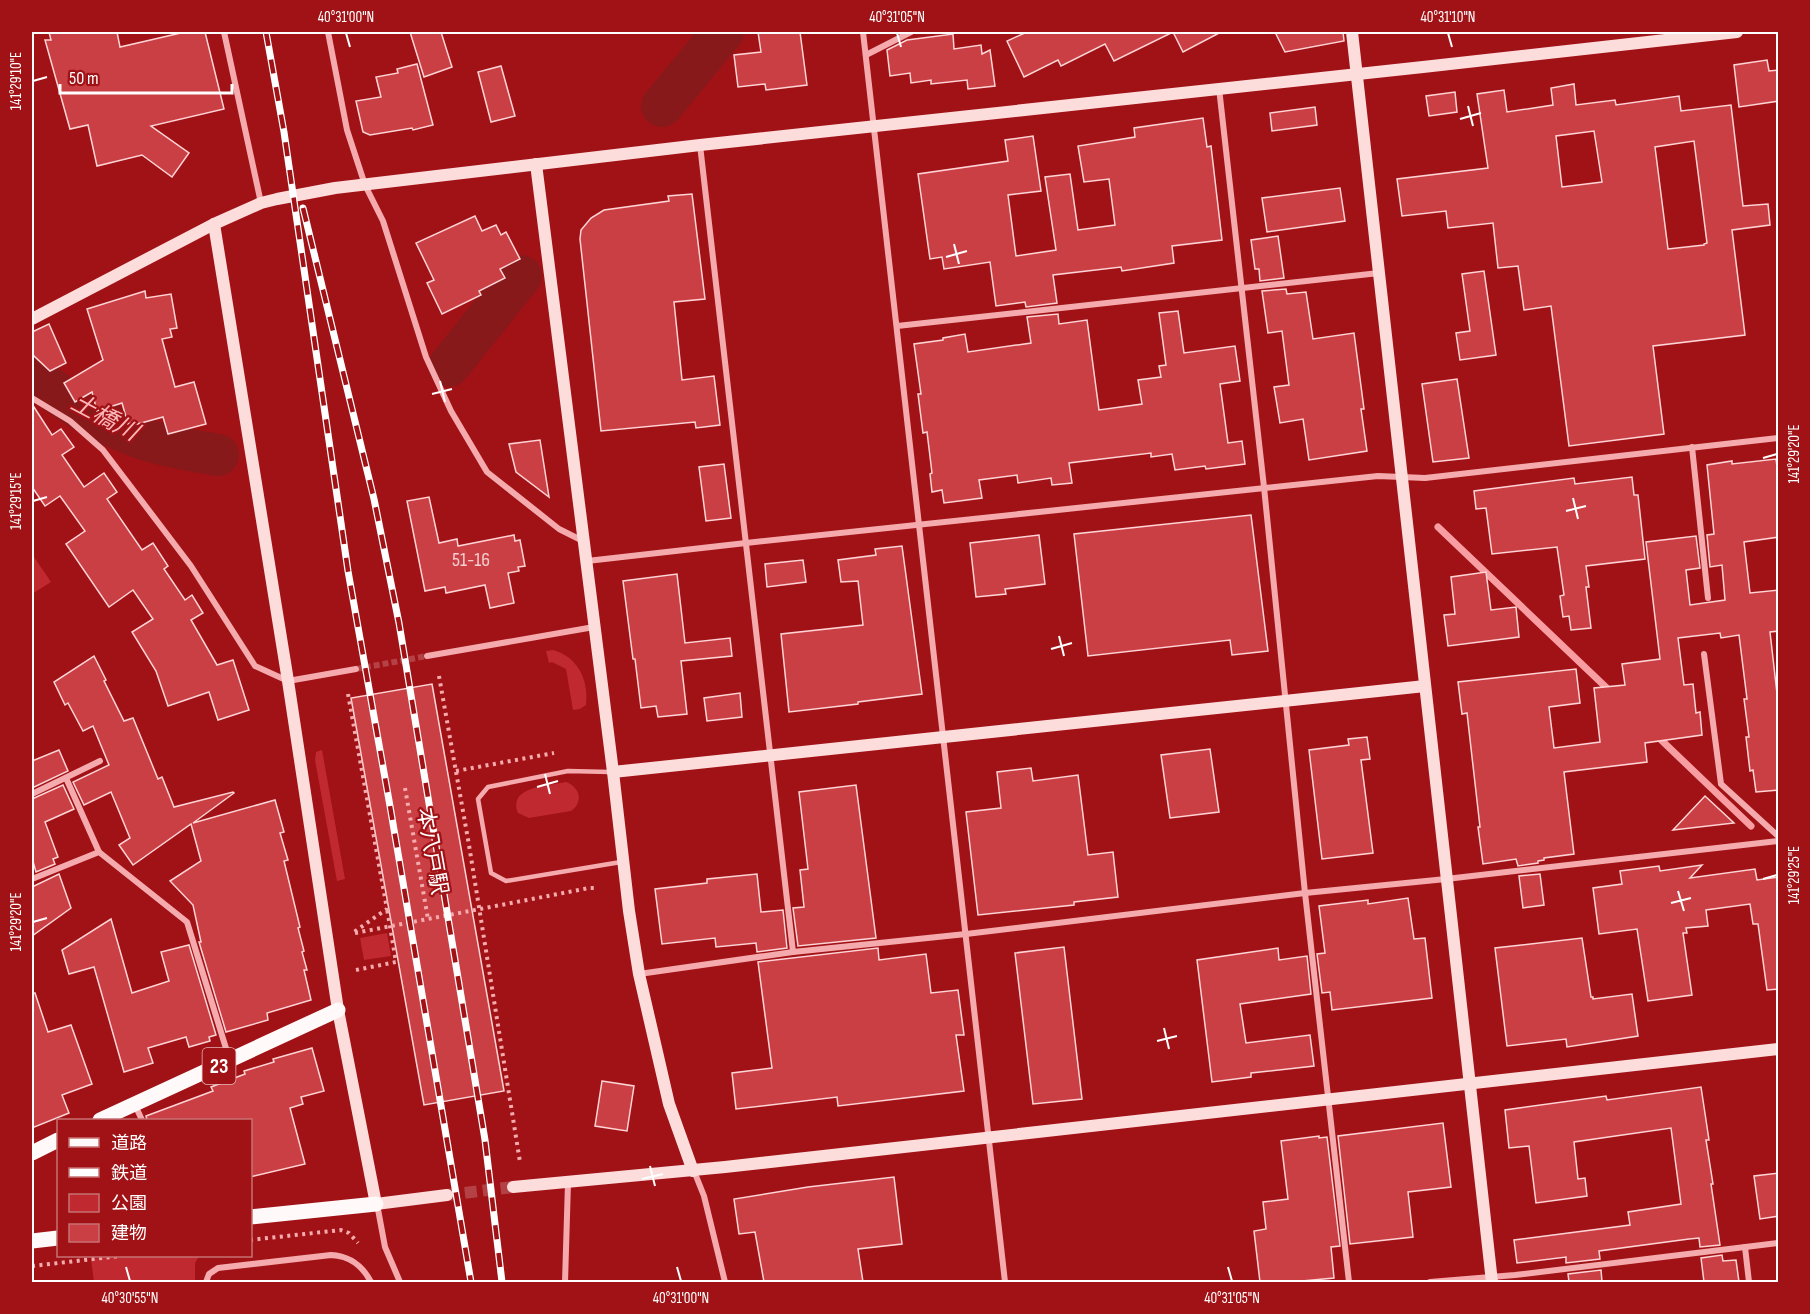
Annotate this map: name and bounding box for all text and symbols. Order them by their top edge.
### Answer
text: 40°31'00"N [318,8,374,27]
text: 40°31'05"N [869,8,925,27]
text: 40°31'10"N [1421,8,1475,27]
text: 141°29'10"E [7,52,26,110]
scale bar [60,57,232,95]
text: 50 m [69,68,99,89]
water label: 土橋川 [66,388,146,449]
text: 141°29'20"E [1785,424,1804,484]
text: 141°29'15"E [7,472,26,530]
house number: 51-16 [452,548,490,572]
street label: 本八戸駅 [411,806,452,897]
text: 141°29'25"E [1785,846,1804,904]
text: 141°29'20"E [7,892,26,952]
road number: 23 [202,1048,236,1084]
legend [57,1119,252,1257]
text: 道路 [111,1133,147,1154]
text: 鉄道 [111,1163,147,1184]
text: 公園 [111,1193,147,1214]
text: 建物 [111,1223,147,1244]
text: 40°30'55"N [102,1289,158,1308]
text: 40°31'00"N [653,1289,709,1308]
text: 40°31'05"N [1204,1289,1260,1308]

